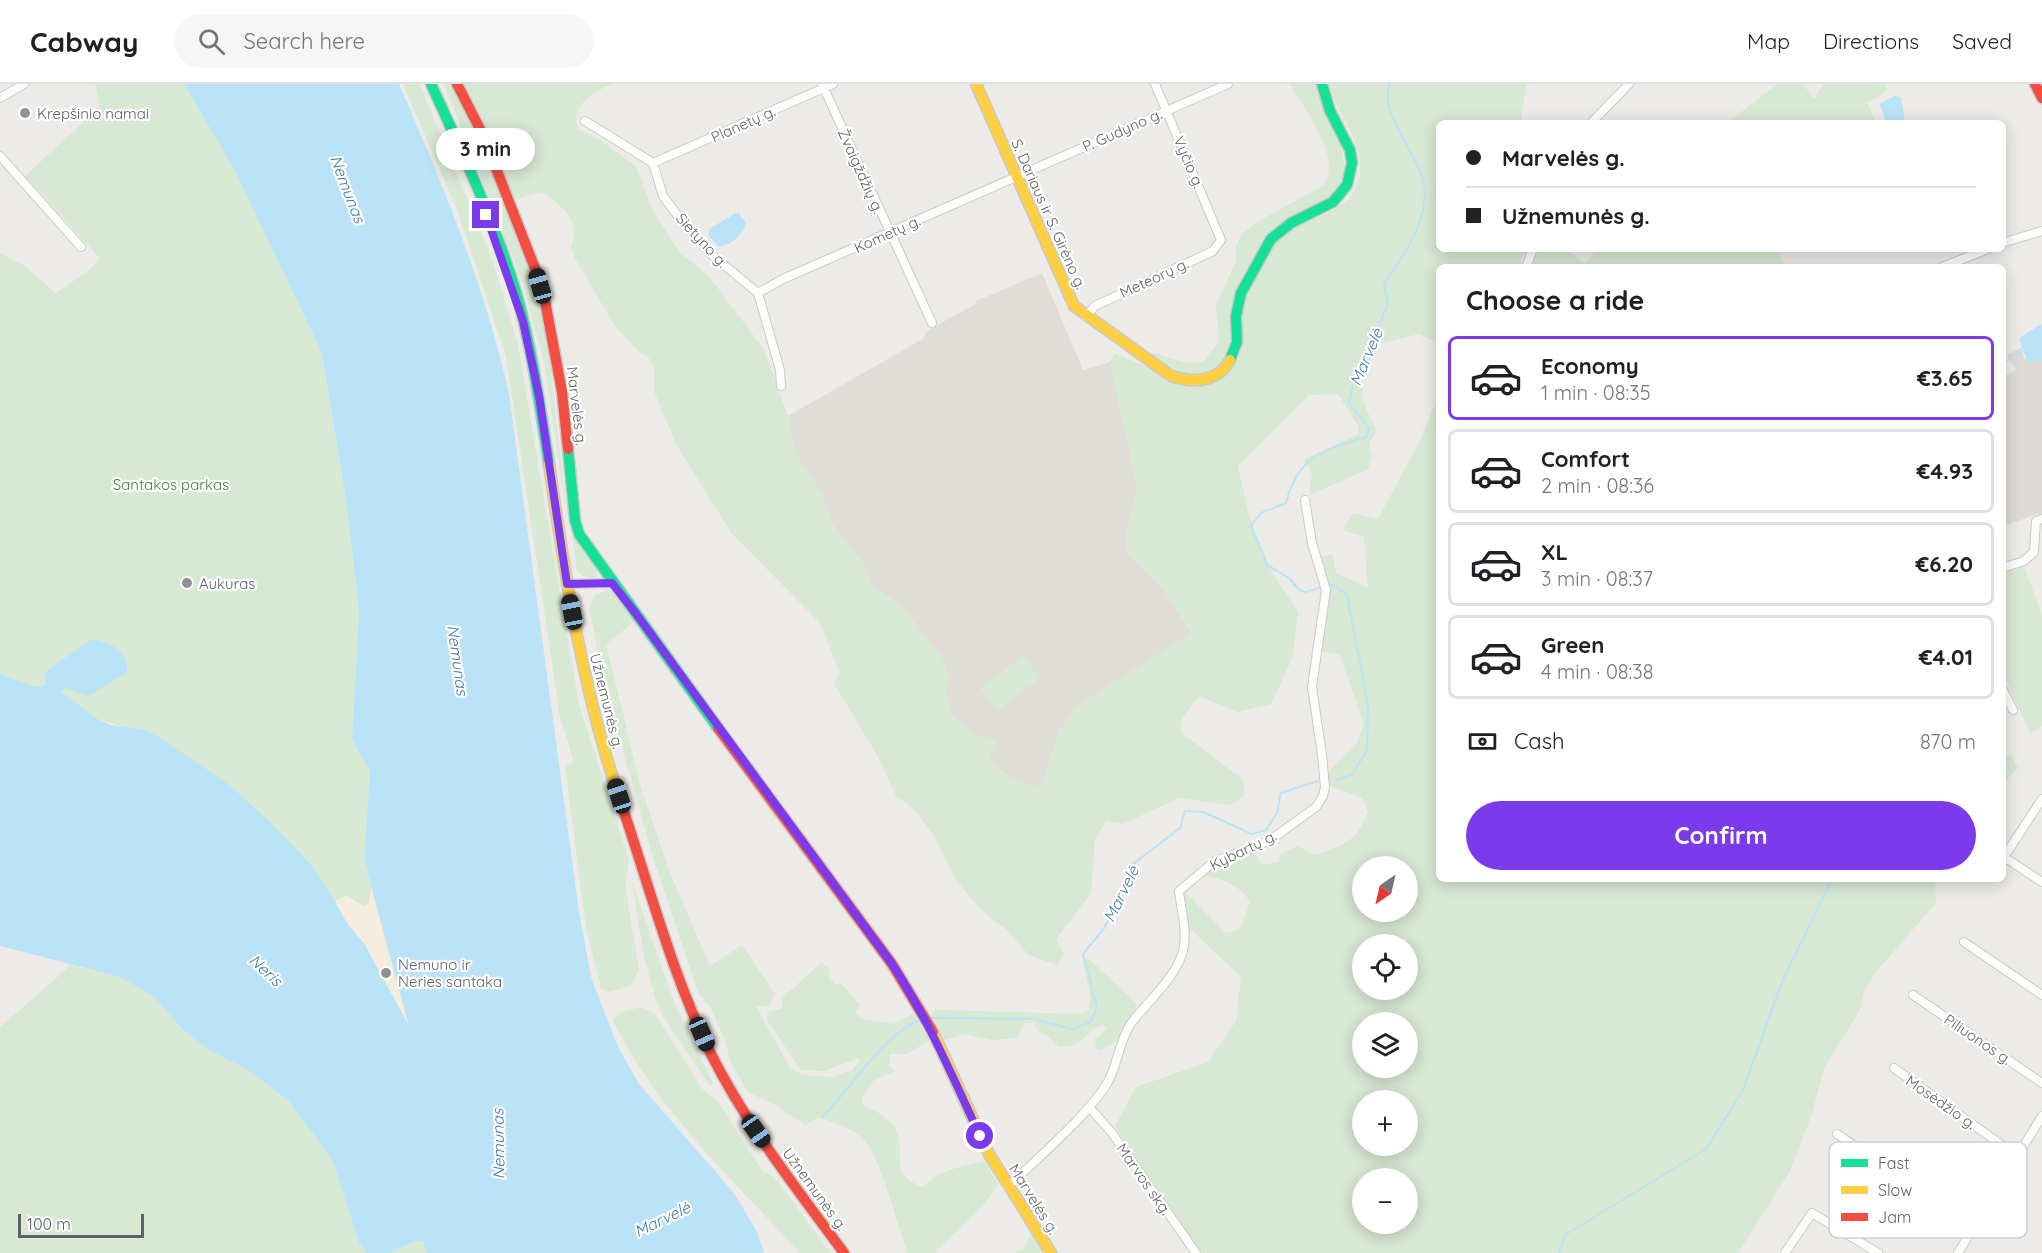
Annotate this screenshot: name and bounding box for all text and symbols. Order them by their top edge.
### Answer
search box [174,14,594,68]
text: Cabway [30,24,138,59]
icon: search [195,25,228,58]
text: Search here [243,27,365,55]
text: Map [1747,28,1790,54]
text: Directions [1823,28,1919,54]
text: Saved [1952,28,2012,54]
street label: Planetų g. [708,101,778,147]
place label: Krepšinio namai [37,104,149,123]
street label: P. Gudyno g. [1079,104,1165,156]
marker: Krepšinio namai [18,106,32,120]
street label: Žvaigždžių g. [834,126,888,216]
callout: 3 min [436,128,536,170]
street label: Vyčio g. [1170,133,1208,191]
text: 3 min [460,136,511,161]
street label: S. Dariaus ir S. Girėno g. [1007,136,1091,292]
text: Marvelės g. [1502,144,1625,172]
water label: Nemunas [326,152,371,227]
route end [472,201,499,228]
text: Užnemunės g. [1502,202,1650,230]
street label: Sietyno g. [672,209,732,271]
street label: Kometų g. [851,211,923,257]
street label: Meteorų g. [1116,254,1192,302]
car [526,266,554,306]
text: Choose a ride [1466,283,1644,317]
water label: Marvelė [1345,325,1387,388]
icon: car [1469,351,1523,405]
text: Economy [1541,352,1639,380]
text: €3.65 [1917,364,1973,392]
street label: Marvelės g. [563,365,591,447]
text: 1 min · 08:35 [1541,380,1651,405]
icon: car [1469,444,1523,498]
text: Comfort [1541,445,1630,473]
text: €4.93 [1916,457,1973,485]
text: 2 min · 08:36 [1541,473,1654,498]
park label: Santakos parkas [113,475,229,494]
icon: car [1469,537,1523,591]
text: XL [1541,538,1568,566]
text: €6.20 [1916,550,1973,578]
text: 3 min · 08:37 [1541,566,1653,591]
place label: Aukuras [199,574,255,593]
marker: Aukuras [180,576,194,590]
car [560,593,584,631]
water label: Nemunas [443,624,473,698]
icon: car [1469,630,1523,684]
text: Green [1541,631,1604,659]
text: €4.01 [1919,643,1973,671]
street label: Užnemunės g. [586,651,628,751]
text: 4 min · 08:38 [1541,659,1654,684]
icon: cash [1466,725,1499,758]
text: Cash [1514,727,1565,755]
text: 870 m [1920,729,1976,754]
car [605,776,633,816]
button: Confirm [1466,801,1976,870]
street label: Kybartų g. [1206,826,1280,874]
north arrow [1352,856,1418,922]
map controls [1352,856,1418,1234]
water label: Marvelė [1099,862,1144,925]
button: locate [1352,934,1418,1000]
water label: Neris [245,950,288,991]
place label: Nemuno ir Neries santaka [398,955,502,991]
marker: Nemuno ir Neries santaka [379,966,393,980]
street label: Piliuonos g. [1941,1009,2015,1069]
button: layers [1352,1012,1418,1078]
car [686,1014,718,1054]
street label: Mosėdžio g. [1902,1071,1980,1133]
button: + [1352,1090,1418,1156]
water label: Nemunas [487,1107,509,1180]
car [738,1111,774,1151]
route start [966,1122,993,1149]
street label: Marvos skg. [1112,1139,1176,1219]
legend [1829,1142,2027,1238]
street label: Užnemunės g. [779,1144,851,1234]
text: Fast [1878,1153,1909,1173]
street label: Marvelės g. [1005,1160,1063,1238]
button: − [1352,1168,1418,1234]
text: Slow [1878,1180,1912,1200]
water label: Marvelė [631,1196,694,1241]
text: Jam [1878,1207,1911,1227]
scale bar [18,1211,144,1238]
text: 100 m [27,1214,71,1234]

